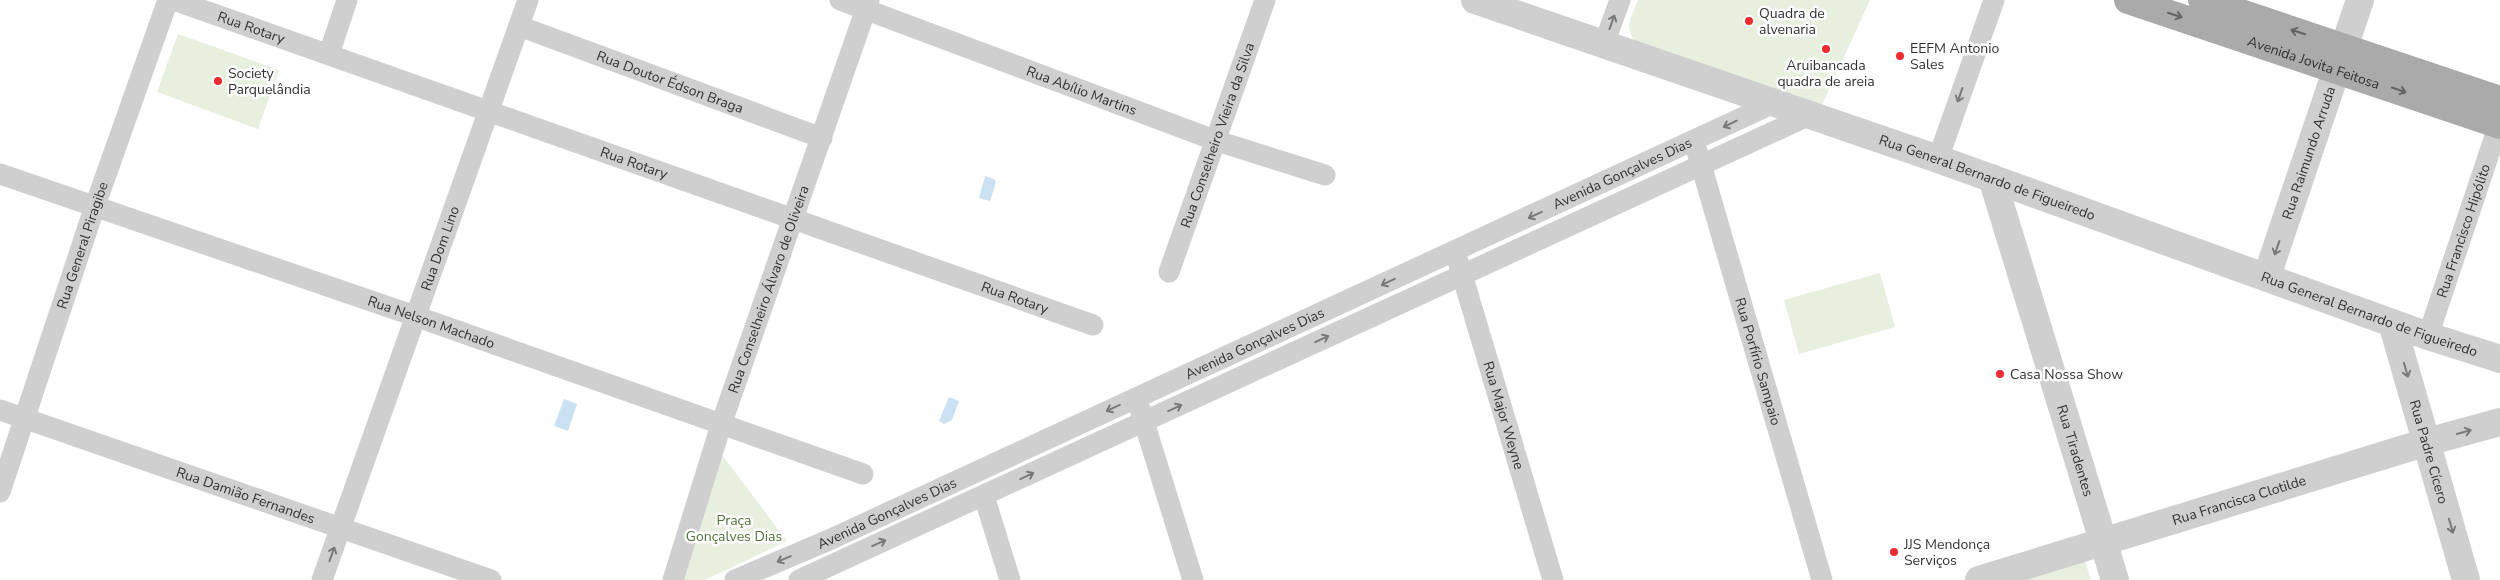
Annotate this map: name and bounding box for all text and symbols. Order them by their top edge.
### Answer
place label: Quadra de alvenaria [1759,4,1825,39]
street label: Rua Rotary [215,7,288,48]
one-way arrow [2166,11,2182,21]
one-way arrow [1608,15,1617,30]
marker: Quadra de alvenaria [1743,15,1755,27]
one-way arrow [2291,27,2306,36]
street label: Avenida Jovita Feitosa [2245,31,2382,93]
place label: EEFM Antonio Sales [1910,39,2000,74]
street label: Rua Conselheiro Vieira da Silva [1176,40,1259,231]
marker: Aruibancada quadra de areia [1820,43,1832,55]
street label: Rua Doutor Édson Braga [594,46,746,118]
marker: EEFM Antonio Sales [1894,50,1906,62]
place label: Aruibancada quadra de areia [1777,56,1875,91]
street label: Rua Abílio Martins [1024,61,1140,120]
place label: Society Parquelândia [228,64,311,99]
marker: Society Parquelândia [212,75,224,87]
street label: Rua Raimundo Arruda [2277,84,2340,222]
one-way arrow [2391,86,2407,95]
one-way arrow [1955,87,1964,103]
one-way arrow [1723,120,1738,129]
street label: Rua General Bernardo de Figueiredo [1876,130,2098,225]
street label: Avenida Gonçalves Dias [1550,133,1695,214]
street label: Rua Rotary [598,142,671,184]
street label: Rua Francisco Hipólito [2432,161,2495,300]
street label: Rua General Piragibe [52,179,112,311]
street label: Rua Conselheiro Álvaro de Oliveira [723,183,813,396]
street label: Rua Dom Lino [416,203,464,293]
one-way arrow [1528,210,1543,220]
one-way arrow [2271,240,2281,256]
street label: Rua General Bernardo de Figueiredo [2258,267,2480,361]
street label: Rua Rotary [979,277,1052,318]
one-way arrow [1380,278,1395,288]
street label: Rua Nelson Machado [365,291,498,353]
street label: Rua Porfírio Sampaio [1731,295,1786,428]
street label: Avenida Gonçalves Dias [1182,303,1327,384]
one-way arrow [1314,334,1329,343]
street label: Rua Major Weyne [1479,359,1529,472]
one-way arrow [2401,361,2411,377]
place label: Casa Nossa Show [2010,365,2123,384]
marker: Casa Nossa Show [1994,368,2006,380]
street label: Rua Padre Cícero [2405,397,2453,506]
one-way arrow [1167,402,1182,412]
street label: Rua Tiradentes [2052,402,2098,499]
one-way arrow [1106,404,1121,414]
one-way arrow [2455,427,2471,436]
street label: Rua Damião Fernandes [174,462,318,528]
street label: Rua Francisca Clotilde [2170,470,2308,529]
one-way arrow [1019,471,1034,480]
street label: Avenida Gonçalves Dias [814,473,960,553]
park label: Praça Gonçalves Dias [686,511,782,546]
one-way arrow [2447,517,2456,533]
place label: JJS Mendonça Serviços [1903,535,1990,570]
one-way arrow [871,538,886,548]
marker: JJS Mendonça Serviços [1888,546,1900,558]
one-way arrow [328,547,337,562]
one-way arrow [777,555,792,564]

